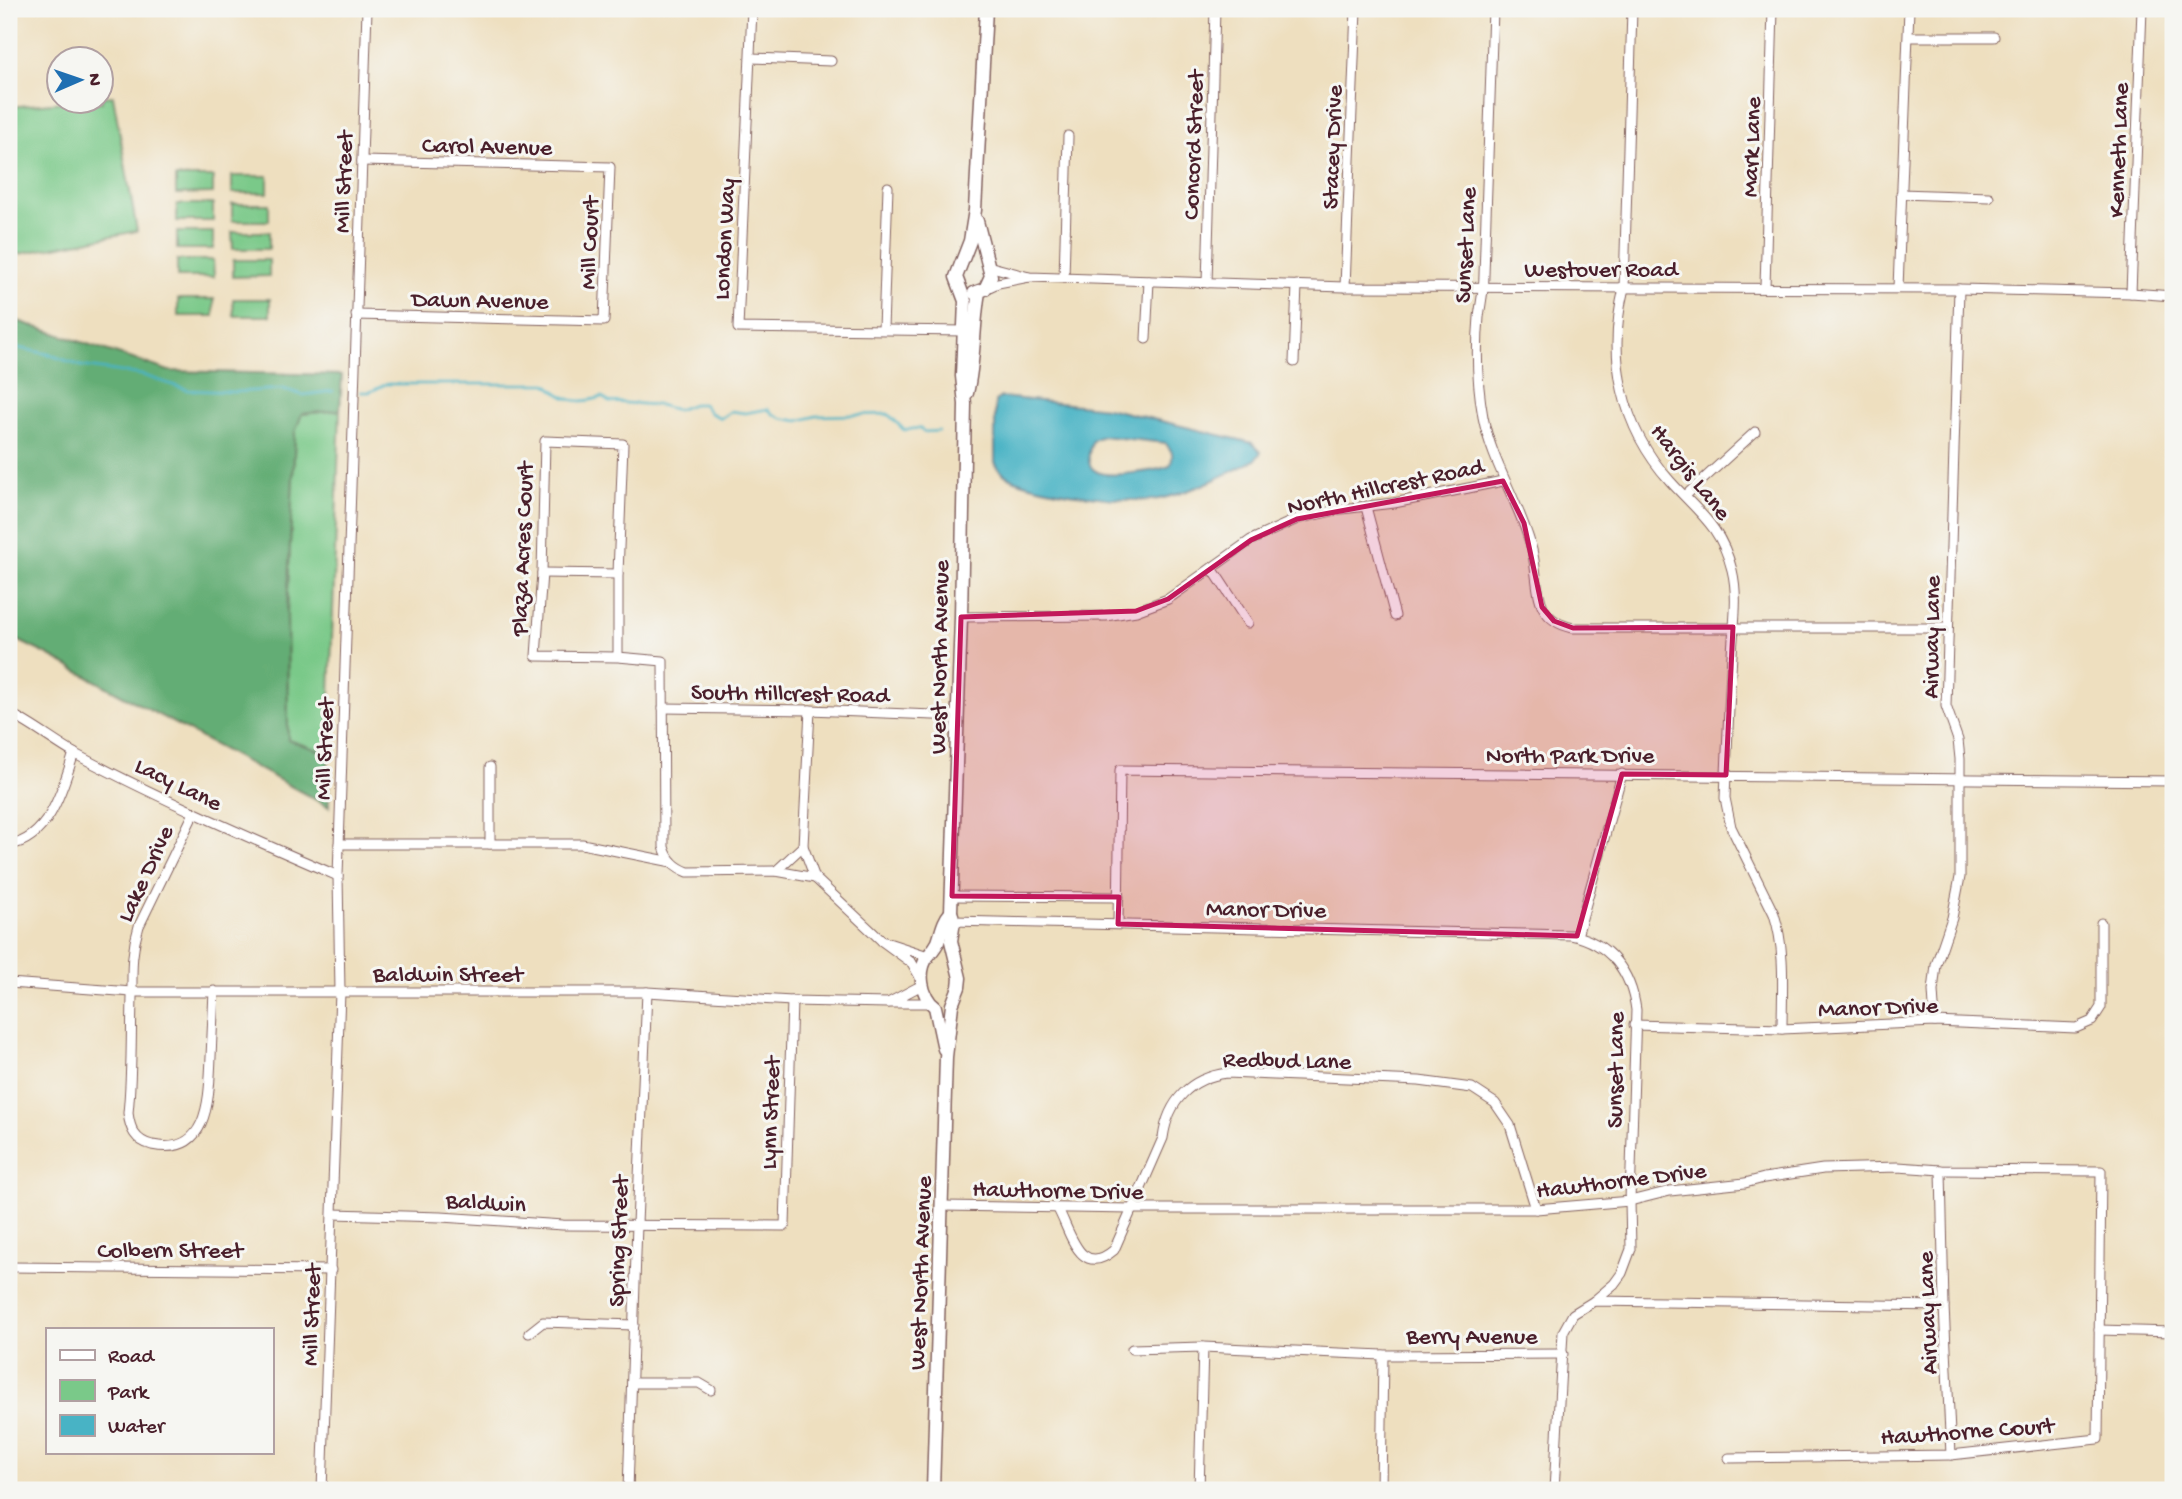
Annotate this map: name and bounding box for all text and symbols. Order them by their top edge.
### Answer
north arrow [46,46,116,116]
street label: Concord Street [1178,68,1213,220]
text: N [82,73,105,86]
street label: Kenneth Lane [2104,82,2137,218]
street label: Stacey Drive [1318,84,1351,210]
street label: Mark Lane [1737,96,1770,198]
street label: Mill Street [329,128,362,234]
street label: Carol Avenue [421,133,553,164]
street label: London Way [709,177,744,301]
street label: Sunset Lane [1450,186,1485,304]
street label: Mill Court [575,194,608,290]
street label: Westover Road [1524,257,1680,286]
street label: Dawn Avenue [409,287,549,318]
street label: Hargis Lane [1642,419,1736,528]
street label: North Hillcrest Road [1285,453,1489,523]
street label: Plaza Acres Court [507,459,542,638]
street label: West North Avenue [925,559,958,754]
street label: Airway Lane [1918,575,1949,699]
street label: South Hillcrest Road [690,679,891,712]
street label: Mill Street [310,695,343,801]
street label: North Park Drive [1486,743,1655,772]
street label: Lacy Lane [129,753,226,820]
street label: Lake Drive [112,821,182,927]
street label: Manor Drive [1206,896,1327,927]
street label: Baldwin Street [372,962,525,991]
street label: Manor Drive [1817,993,1939,1026]
street label: Sunset Lane [1602,1011,1633,1129]
street label: Redbud Lane [1222,1047,1352,1078]
street label: Lynn Street [756,1054,789,1170]
street label: Hawthorne Drive [1535,1158,1709,1207]
street label: Spring Street [604,1173,637,1307]
street label: West North Avenue [905,1175,940,1371]
street label: Hawthorne Drive [972,1177,1144,1209]
street label: Baldwin [444,1188,527,1221]
street label: Colbern Street [97,1238,245,1267]
street label: Airway Lane [1913,1250,1946,1375]
street label: Mill Street [297,1261,330,1367]
street label: Berry Avenue [1405,1324,1538,1353]
legend [46,1328,273,1454]
text: Road [108,1346,156,1371]
text: Park [107,1382,151,1407]
street label: Hawthorne Court [1880,1413,2057,1454]
text: Water [108,1416,166,1441]

